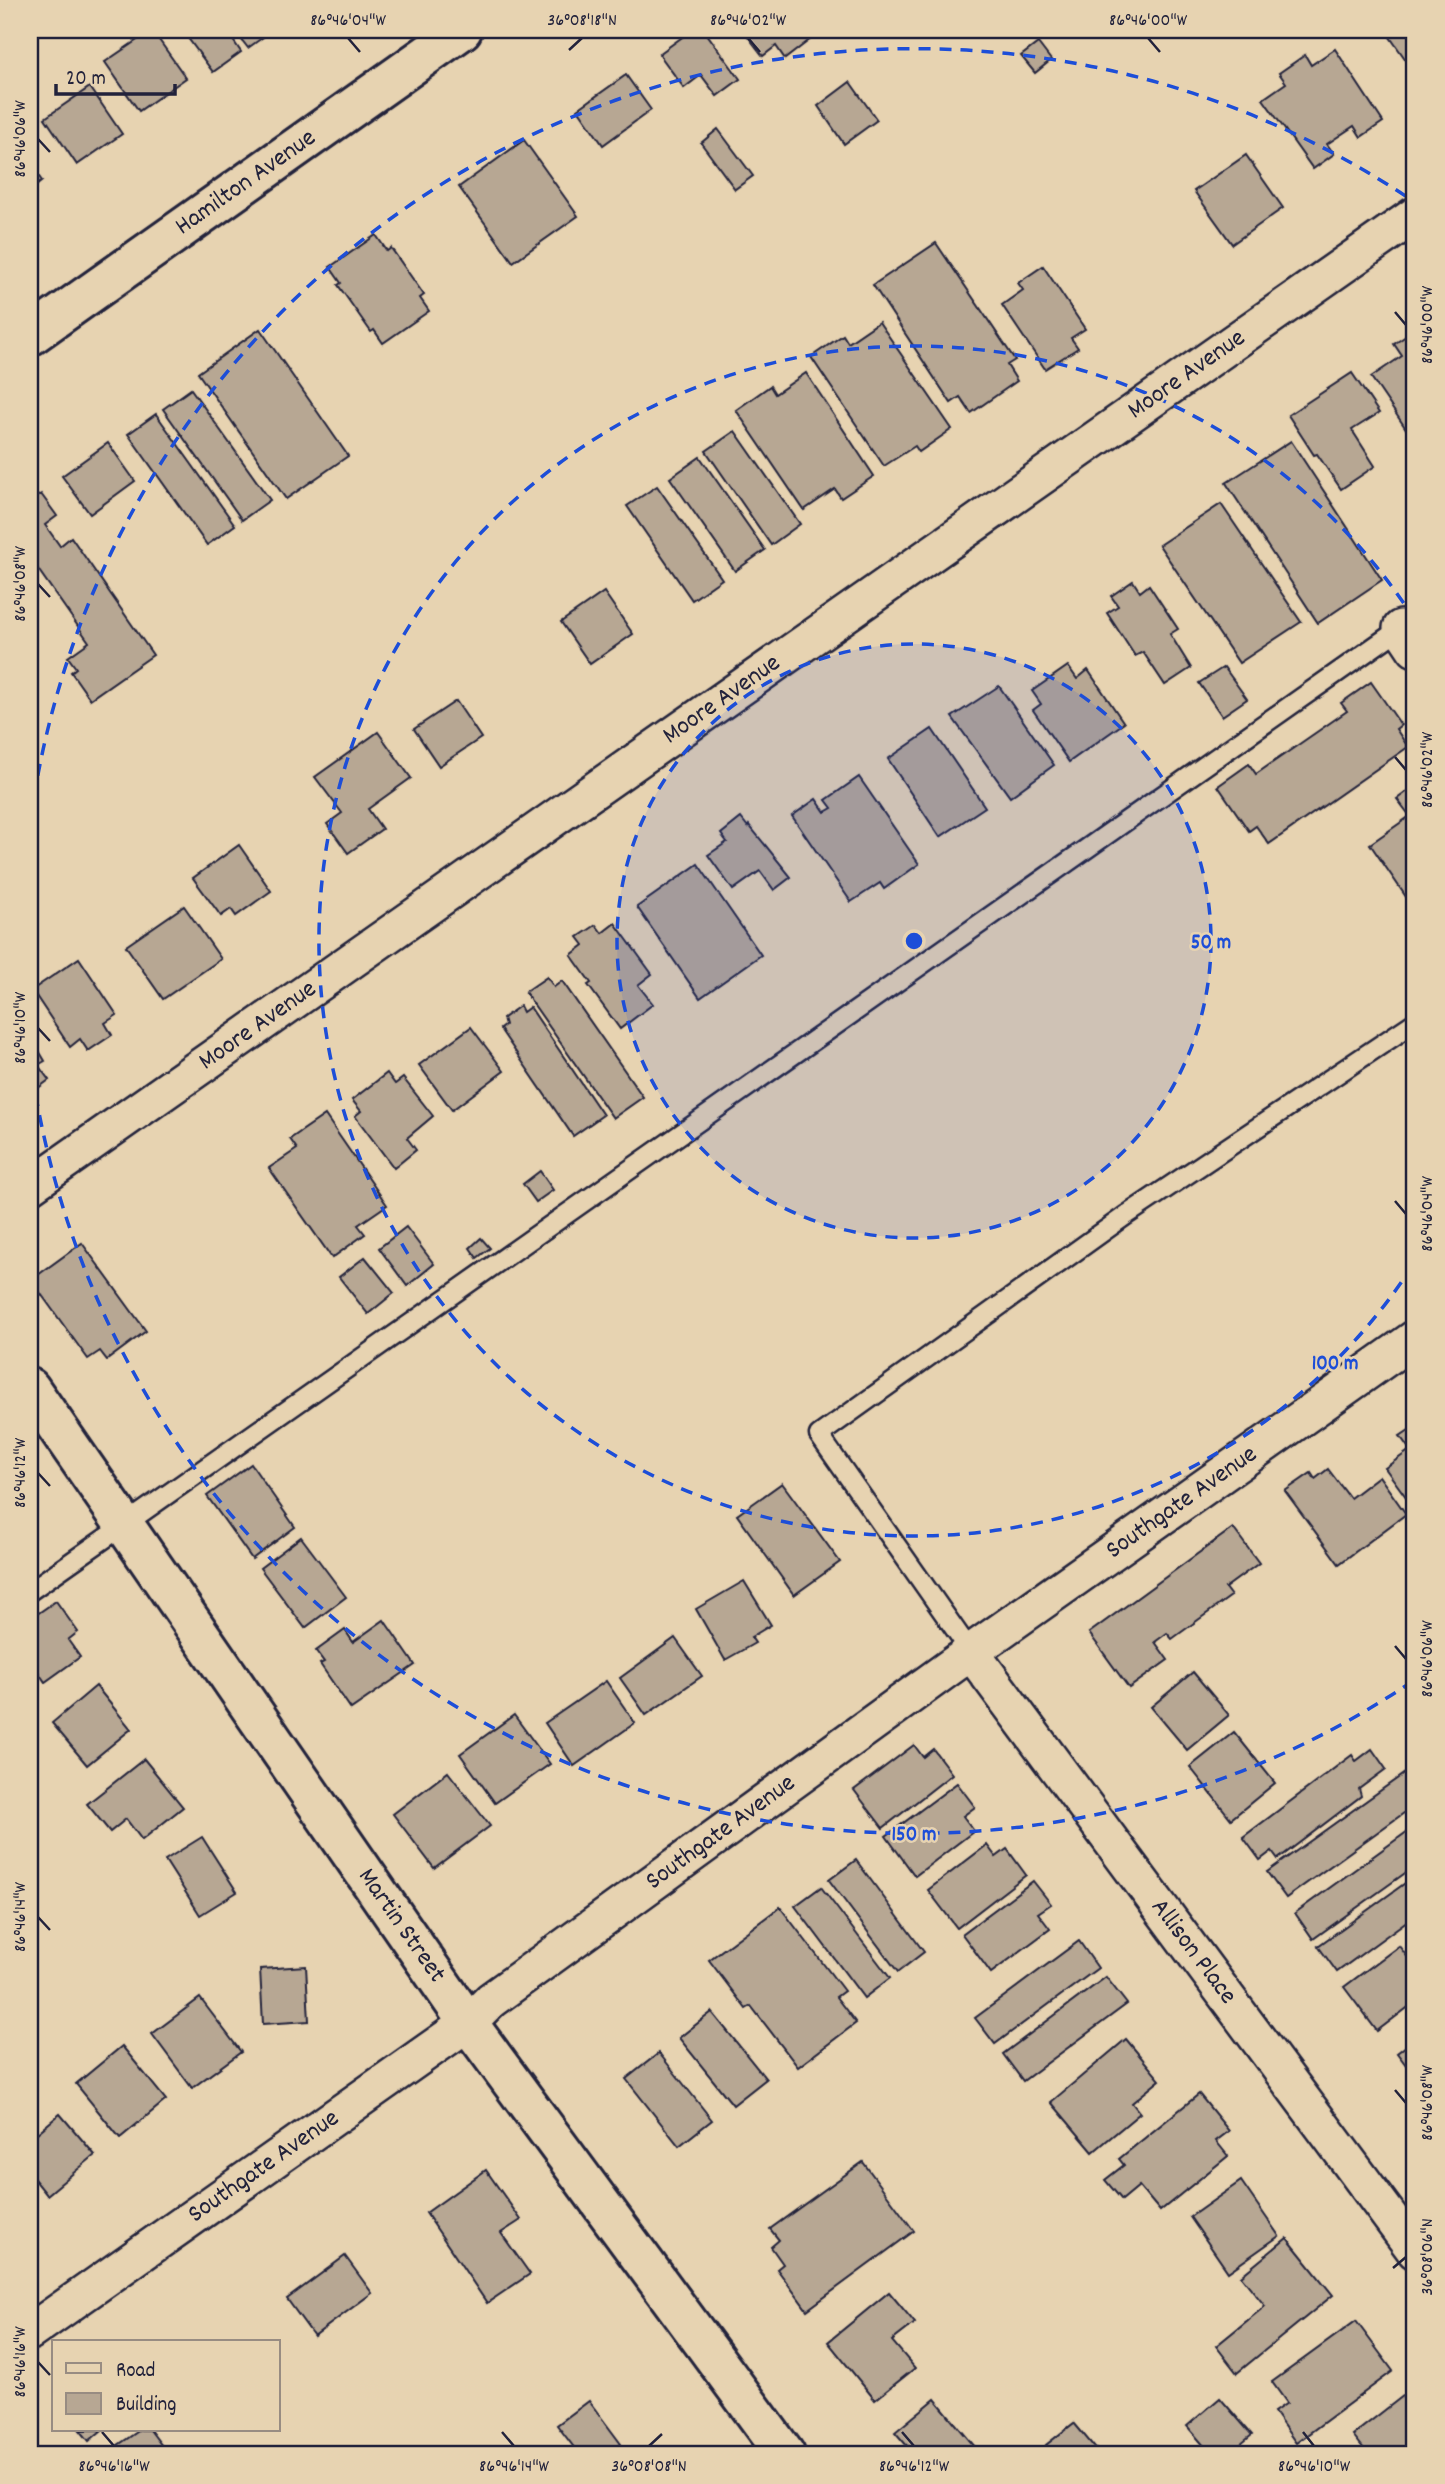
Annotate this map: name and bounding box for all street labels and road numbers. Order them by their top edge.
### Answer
street label: Hamilton Avenue [168,121,324,245]
street label: Moore Avenue [1120,321,1254,429]
street label: Moore Avenue [655,646,789,754]
street label: Moore Avenue [191,972,325,1080]
street label: Southgate Avenue [1099,1437,1265,1569]
street label: Southgate Avenue [638,1766,804,1900]
street label: Martin Street [348,1861,454,1991]
street label: Allison Place [1141,1891,1245,2013]
street label: Southgate Avenue [181,2101,347,2233]

